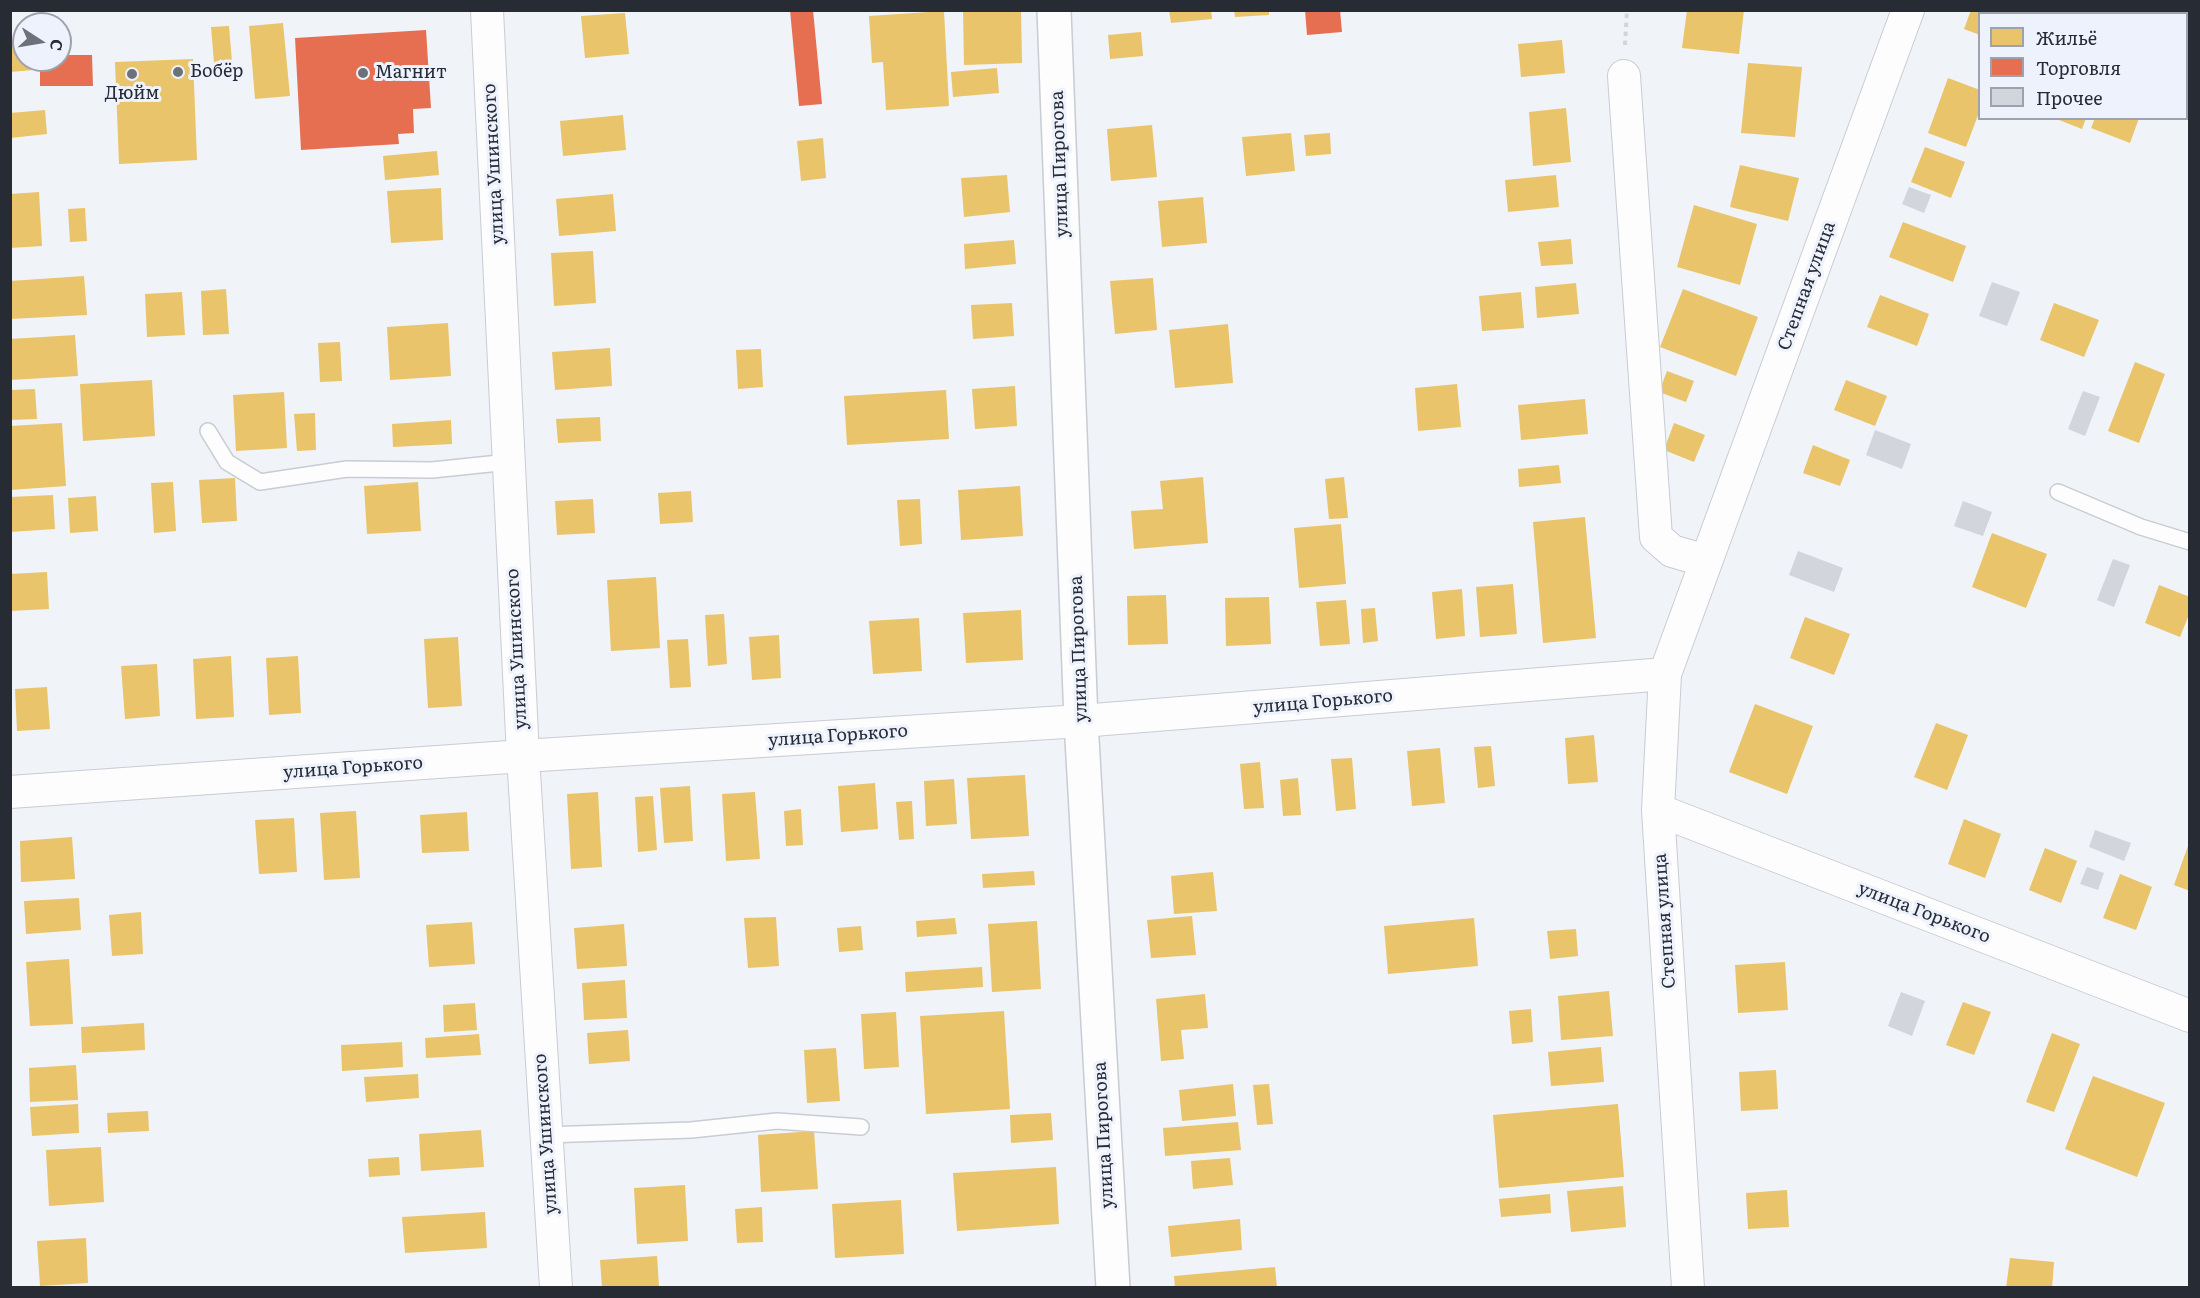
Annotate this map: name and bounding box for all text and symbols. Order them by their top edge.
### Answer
north arrow [12,12,72,72]
legend [1978,12,2188,120]
text: Жильё [2036,24,2097,51]
text: С [45,37,71,53]
text: Торговля [2036,54,2121,81]
place label: Бобёр [190,61,243,83]
place label: Магнит [375,62,447,84]
marker: Бобёр [171,65,185,79]
marker: Магнит [356,66,370,80]
marker: Дюйм [125,67,139,81]
place label: Дюйм [105,83,159,105]
street label: улица Ушинского [479,83,509,245]
text: Прочее [2036,84,2103,111]
street label: улица Пирогова [1047,90,1073,238]
street label: Степная улица [1774,219,1840,353]
street label: улица Ушинского [502,568,532,730]
street label: улица Пирогова [1066,575,1092,723]
street label: улица Горького [1252,685,1394,719]
street label: улица Горького [767,720,909,752]
street label: улица Горького [282,752,424,784]
street label: Степная улица [1649,853,1681,989]
street label: улица Горького [1855,878,1993,948]
street label: улица Ушинского [530,1053,562,1215]
street label: улица Пирогова [1089,1061,1119,1209]

